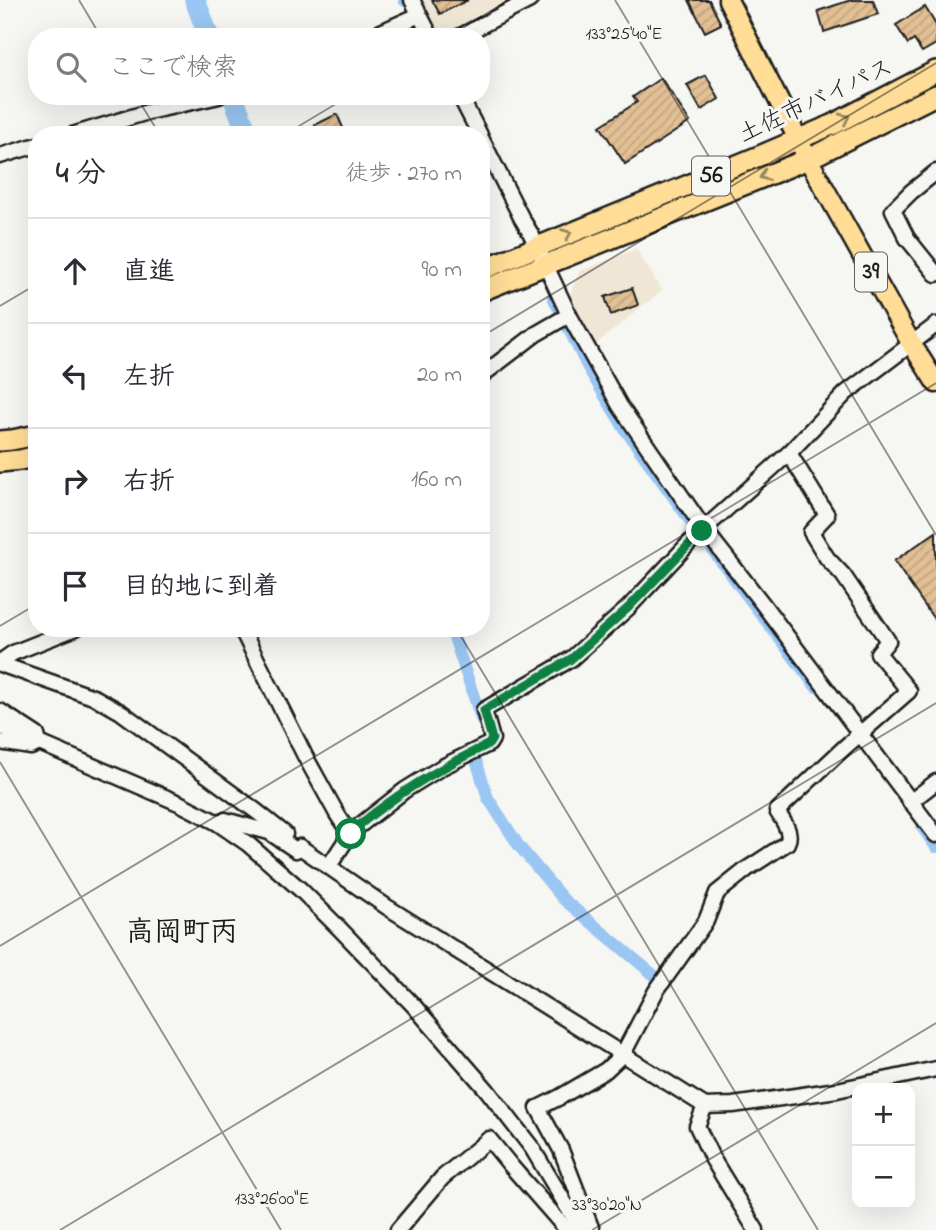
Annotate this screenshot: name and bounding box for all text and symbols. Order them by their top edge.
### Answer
text: 133°25'40"E [586,22,663,48]
search box [28,28,490,105]
icon: search [52,48,90,86]
text: ここで検索 [108,50,238,88]
street label: 土佐市バイパス [733,51,899,153]
one-way arrow [838,113,850,127]
text: 4 分 [56,153,106,197]
road number: 56 [692,156,730,196]
text: 徒歩 · 270 m [345,158,462,191]
one-way arrow [759,168,771,182]
one-way arrow [560,229,572,243]
icon: ahead [56,252,94,290]
road number: 39 [855,252,887,292]
text: 直進 [123,254,175,292]
text: 90 m [422,254,462,287]
icon: left [56,357,94,395]
text: 左折 [123,359,175,397]
text: 20 m [417,359,462,392]
icon: right [56,462,94,500]
text: 右折 [123,464,175,502]
text: 160 m [411,464,462,497]
route end [686,515,717,546]
icon: arrive [56,567,94,605]
text: 目的地に到着 [123,569,279,607]
route start [335,818,366,849]
district label: 高岡町丙 [126,913,238,954]
map controls [852,1083,915,1209]
button: + [852,1083,915,1146]
button: − [852,1146,915,1209]
text: 133°26'00"E [235,1187,310,1213]
text: 33°30'20"N [572,1193,642,1219]

